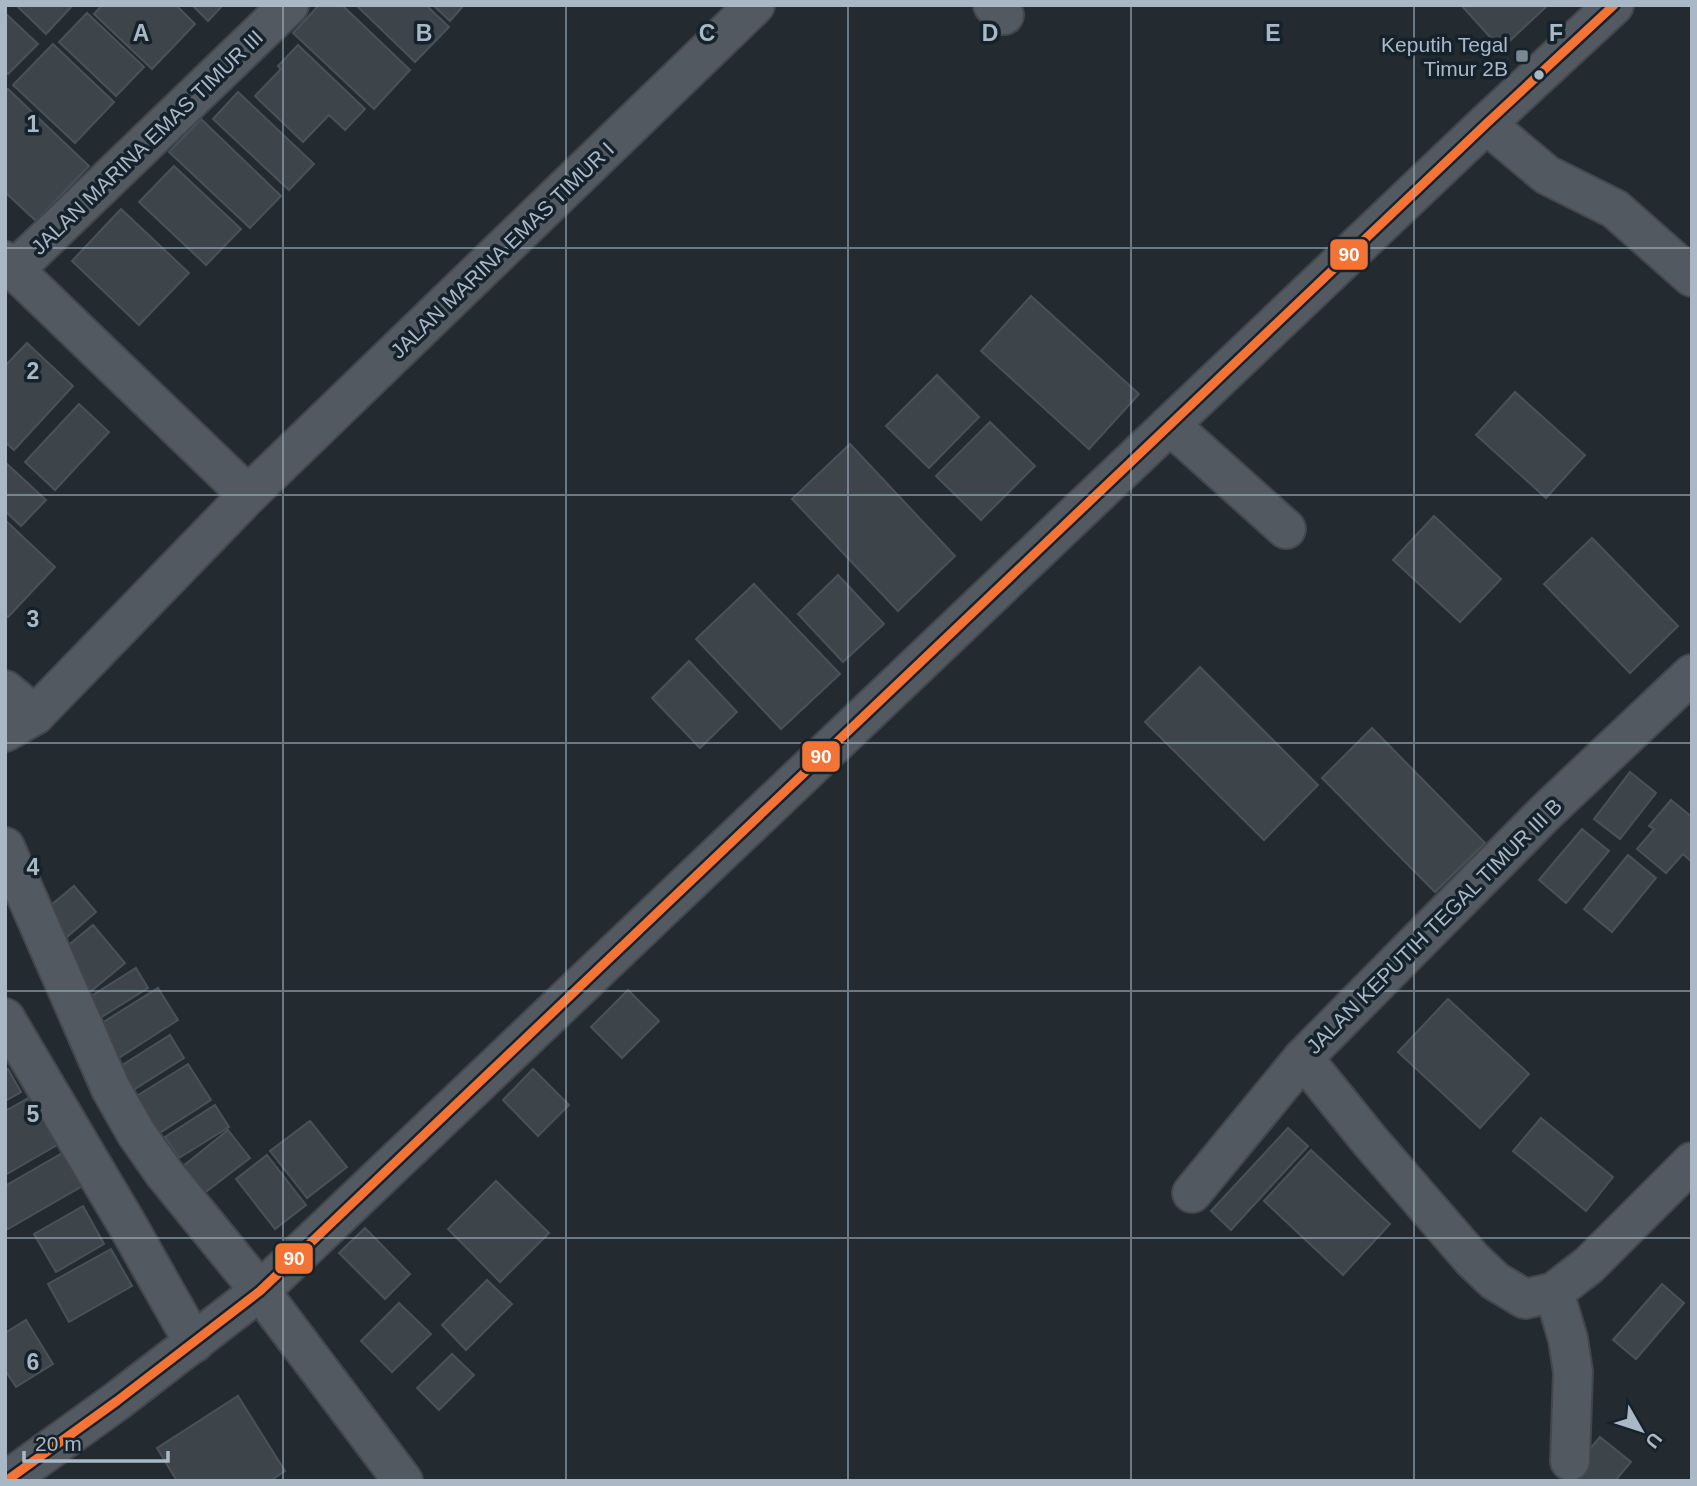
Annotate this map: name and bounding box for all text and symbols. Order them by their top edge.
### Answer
text: B [416,20,432,46]
text: C [699,20,715,46]
text: D [982,20,998,46]
text: E [1265,20,1281,46]
text: F [1549,20,1563,46]
street label: JALAN MARINA EMAS TIMUR III [25,24,269,260]
place label: Keputih Tegal Timur 2B [1381,33,1508,80]
marker: Keputih Tegal Timur 2B [1514,48,1530,64]
unlabelled marker [1532,68,1546,82]
text: 1 [27,111,40,137]
street label: JALAN MARINA EMAS TIMUR I [386,137,618,363]
line badge: 90 [1329,238,1369,271]
text: 90 [1338,244,1360,265]
text: 2 [27,358,39,384]
text: 3 [27,606,39,632]
line badge: 90 [801,740,841,773]
text: 90 [810,746,832,767]
street label: JALAN KEPUTIH TEGAL TIMUR III B [1302,794,1566,1058]
text: 4 [27,854,40,880]
text: 5 [27,1101,40,1127]
line badge: 90 [274,1242,314,1275]
text: 90 [283,1248,305,1269]
text: 6 [27,1349,39,1375]
north arrow [1606,1395,1676,1465]
scale bar [24,1420,168,1464]
text: U [1641,1428,1666,1452]
text: 20 m [35,1432,82,1455]

